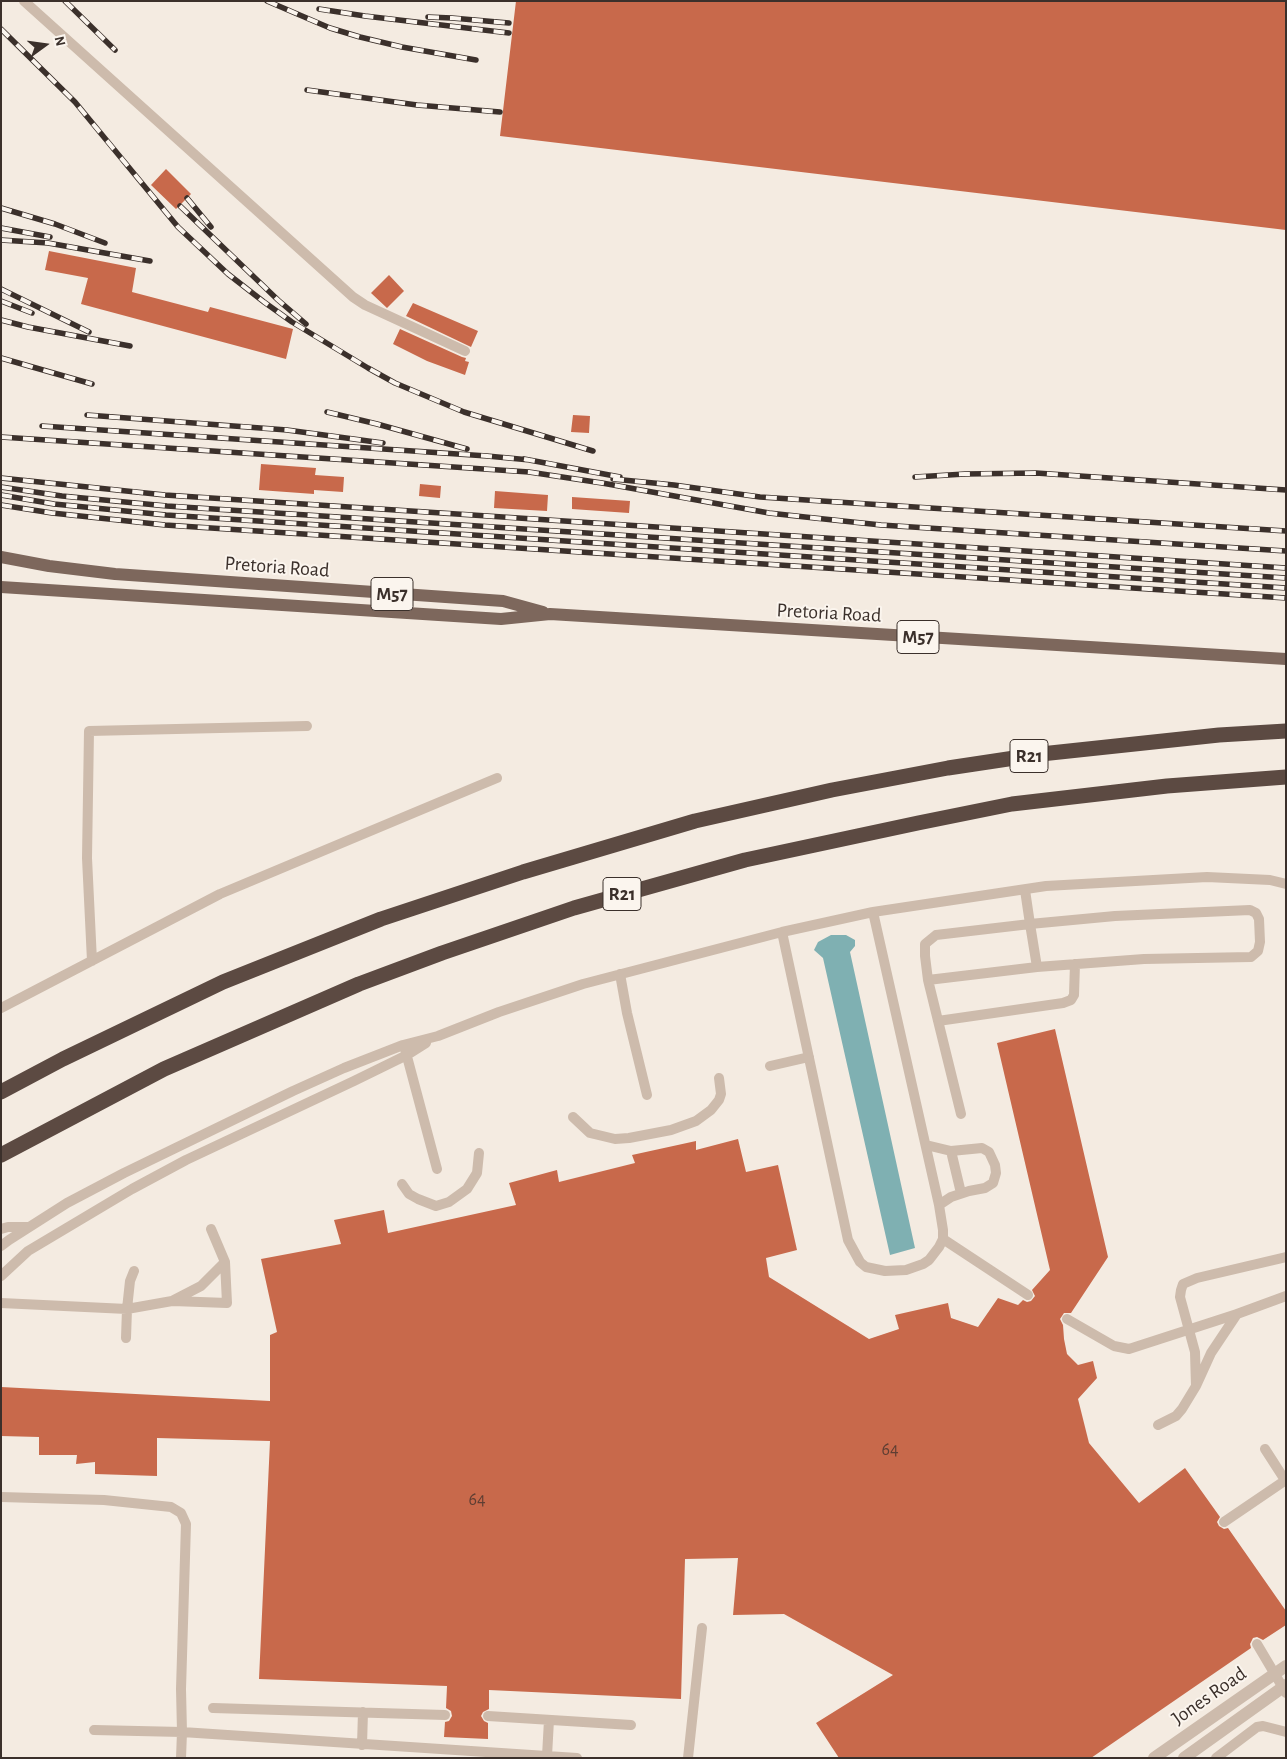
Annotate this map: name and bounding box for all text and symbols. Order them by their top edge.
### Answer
north arrow [20,20,70,70]
text: N [52,35,68,48]
street label: Pretoria Road [224,551,330,583]
road number: M57 [371,578,413,610]
street label: Pretoria Road [776,598,882,628]
road number: M57 [897,620,939,654]
road number: R21 [1010,739,1048,772]
road number: R21 [603,878,641,911]
house number: 64 [881,1439,899,1461]
house number: 64 [468,1489,486,1511]
street label: Jones Road [1167,1662,1251,1730]

